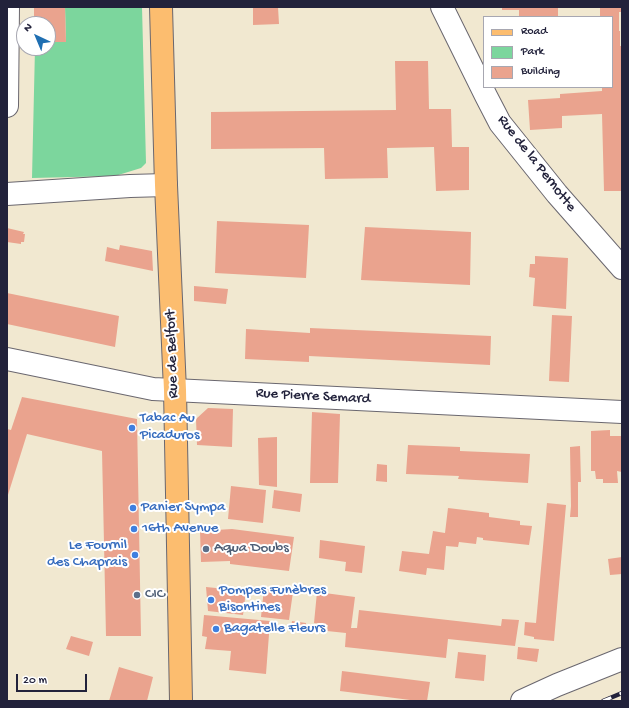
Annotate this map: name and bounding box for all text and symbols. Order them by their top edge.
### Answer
north arrow [16,16,56,56]
legend [483,16,613,88]
text: N [22,21,35,35]
text: Road [521,25,547,39]
text: Park [521,45,544,59]
text: Building [521,65,560,79]
street label: Rue de la Pernotte [493,112,579,216]
street label: Rue de Belfort [162,309,184,399]
street label: Rue Pierre Semard [255,385,371,409]
place label: Tabac Au Picaduros [140,410,199,445]
marker: Tabac Au Picaduros [127,423,137,433]
place label: Panier Sympa [141,499,225,517]
marker: Panier Sympa [128,503,138,513]
place label: 16th Avenue [142,520,219,538]
marker: 16th Avenue [129,524,139,534]
place label: Le Fournil des Chaprais [47,537,127,572]
place label: Aqua Doubs [214,540,289,558]
marker: Aqua Doubs [201,544,211,554]
marker: Le Fournil des Chaprais [130,550,140,560]
place label: Pompes Funèbres Bisontines [219,582,326,617]
place label: CIC [145,586,165,604]
marker: CIC [132,590,142,600]
marker: Pompes Funèbres Bisontines [206,595,216,605]
place label: Bagatelle Fleurs [224,620,325,638]
marker: Bagatelle Fleurs [211,624,221,634]
scale bar [18,666,89,692]
text: 20 m [23,674,47,688]

